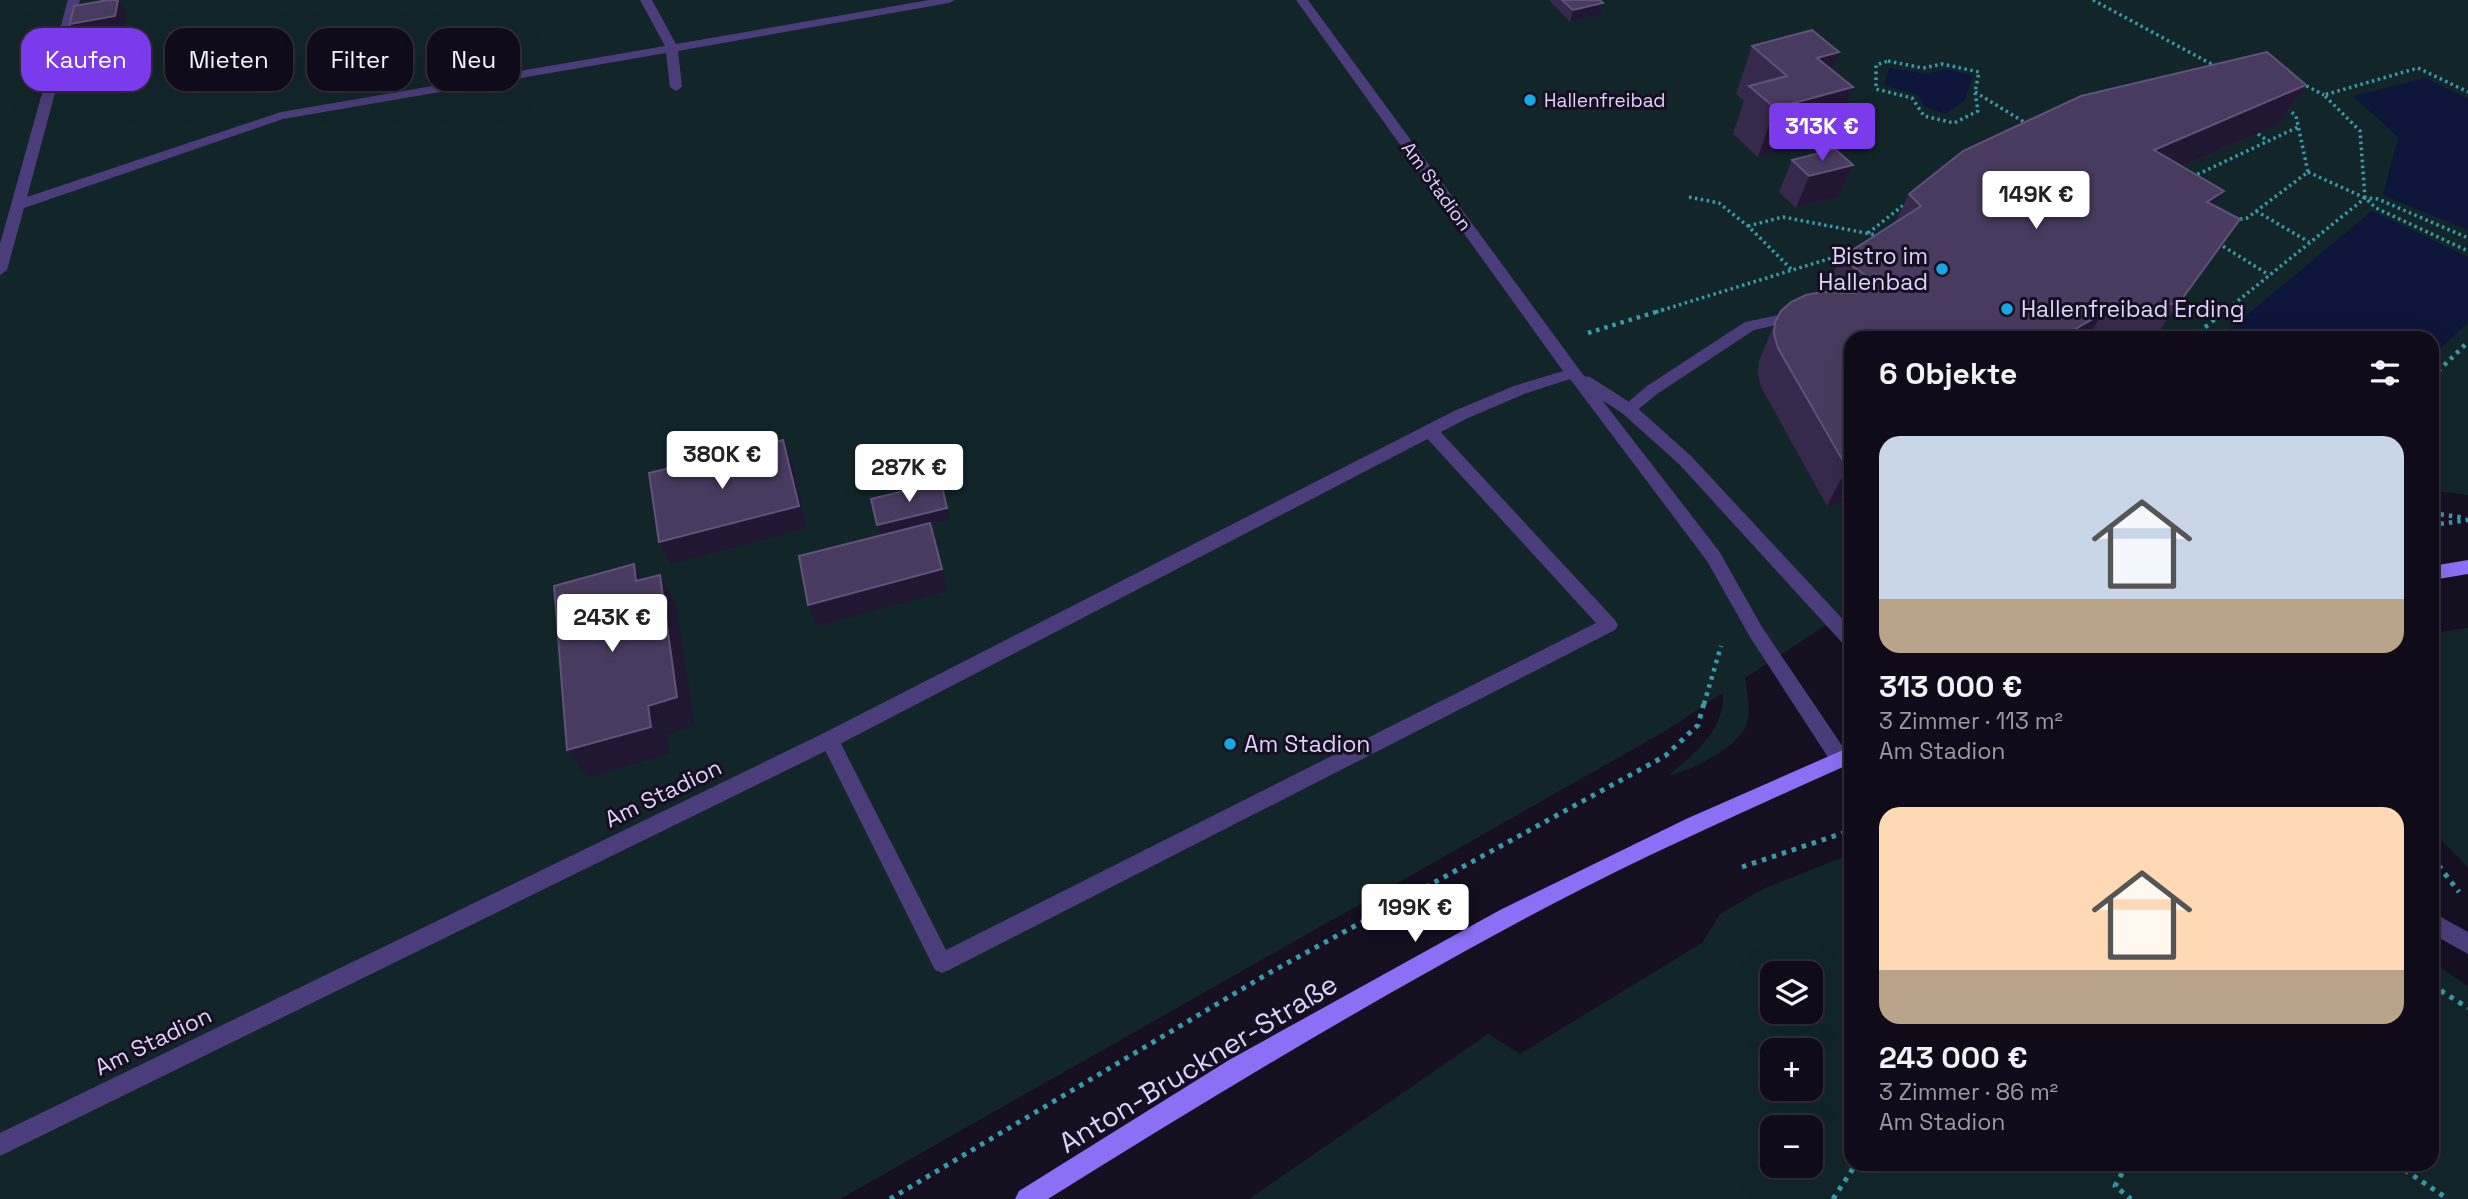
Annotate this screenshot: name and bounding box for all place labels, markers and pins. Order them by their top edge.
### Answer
place label: Hallenfreibad [1544,88,1666,113]
marker: Hallenfreibad [1522,92,1538,108]
pin: 313K € [1765,104,1879,163]
pin: 149K € [1979,172,2093,231]
place label: Bistro im Hallenbad [1818,241,1928,297]
marker: Bistro im Hallenbad [1934,261,1950,277]
place label: Hallenfreibad Erding [2021,294,2245,324]
marker: Hallenfreibad Erding [1999,301,2015,317]
pin: 380K € [665,432,779,491]
pin: 287K € [852,444,966,504]
pin: 243K € [555,594,669,654]
place label: Am Stadion [1244,729,1370,759]
marker: Am Stadion [1222,736,1238,752]
pin: 199K € [1358,884,1472,944]

